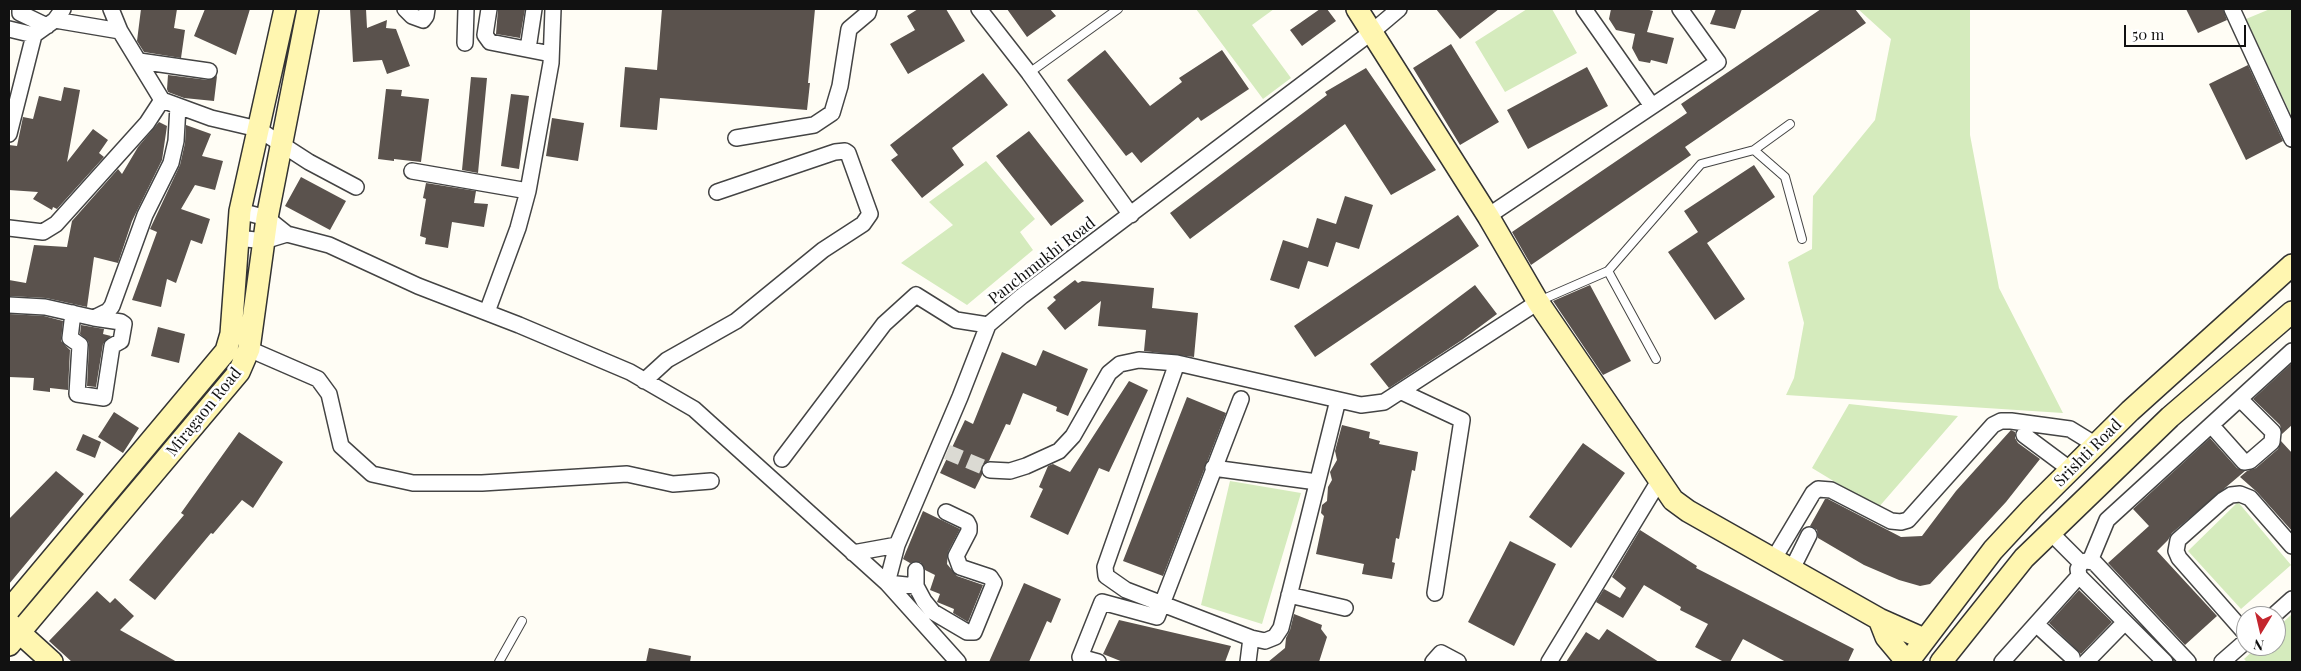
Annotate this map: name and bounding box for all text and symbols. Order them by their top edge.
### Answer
scale bar [2126,15,2248,47]
text: 50 m [2132,24,2164,44]
street label: Panchmukhi Road [985,213,1099,309]
street label: Miragaon Road [162,364,246,460]
street label: Srishti Road [2050,415,2126,491]
north arrow [2236,606,2286,656]
text: N [2252,635,2265,655]

